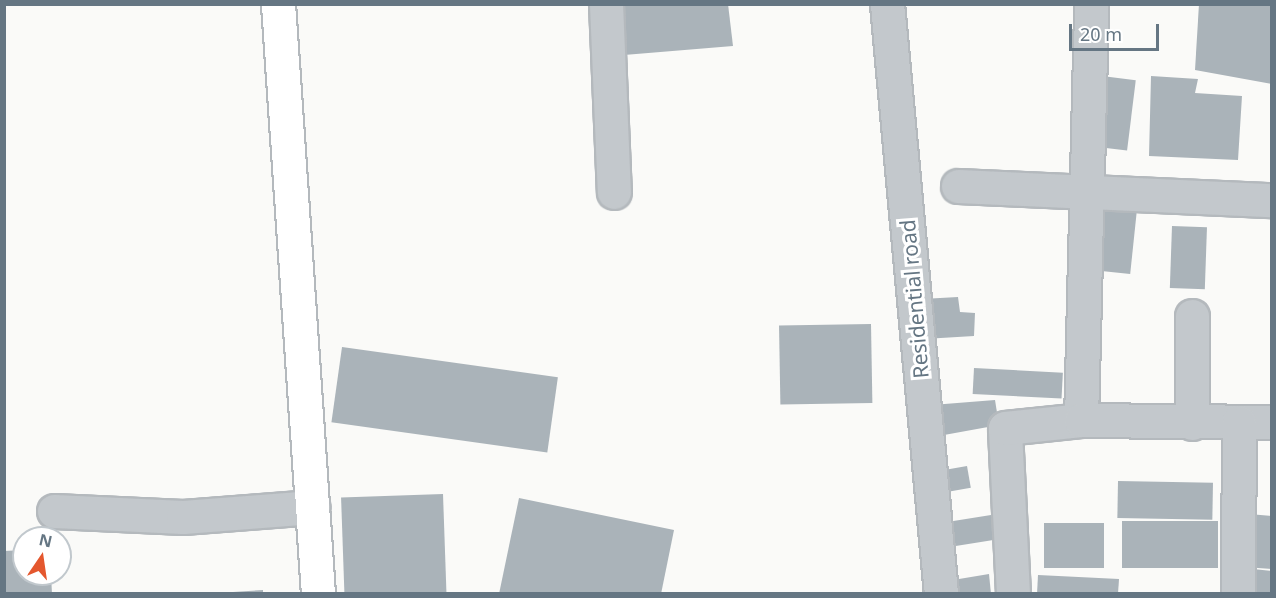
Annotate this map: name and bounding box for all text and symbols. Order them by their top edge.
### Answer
scale bar [1072,12,1162,50]
text: 20 m [1080,22,1122,46]
street label: Residential road [895,218,933,380]
north arrow [12,526,72,586]
text: N [37,528,54,553]

